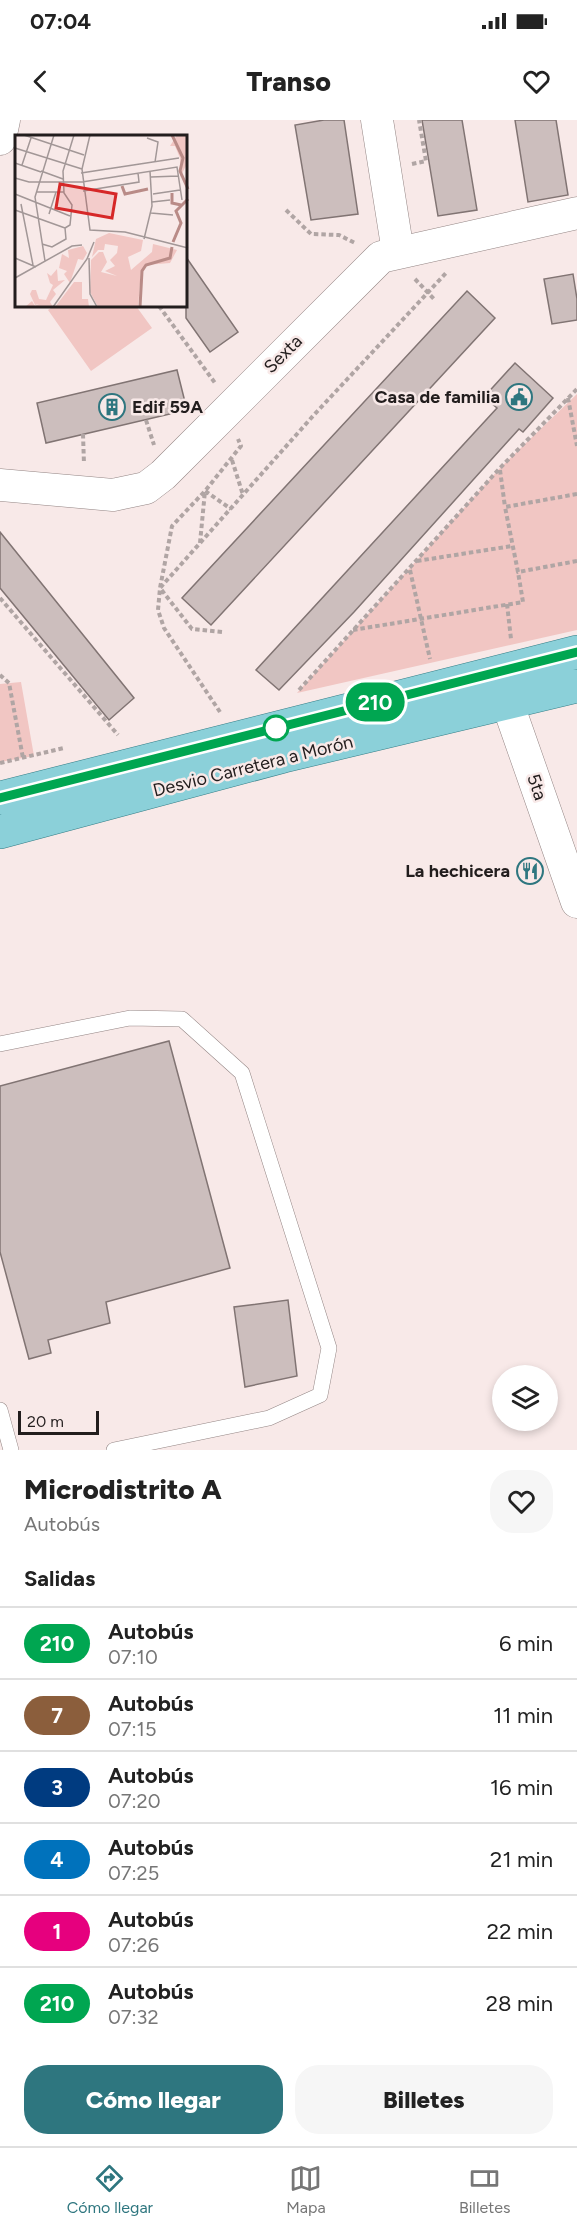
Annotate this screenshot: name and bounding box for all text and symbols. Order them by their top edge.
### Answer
text: 07:04 [30,8,91,35]
icon: back [24,65,57,98]
text: Transo [246,65,331,98]
icon: heart [520,65,553,98]
inset map [15,135,188,308]
street label: Sexta [259,330,307,378]
public building icon: Casa de familia [504,382,534,412]
place label: Casa de familia [375,386,500,408]
building icon: Edif 59A [97,392,127,422]
place label: Edif 59A [132,396,203,418]
line badge: 210 [340,682,410,722]
text: 210 [358,690,392,715]
unlabelled marker [263,715,289,741]
street label: Desvio Carretera a Morón [151,730,355,802]
street label: 5ta [522,771,552,803]
restaurant icon: La hechicera [515,856,545,886]
place label: La hechicera [405,860,510,882]
map controls [492,1365,558,1431]
button: layers [492,1365,558,1431]
scale bar [18,1408,99,1436]
text: 20 m [27,1412,64,1431]
button: heart [490,1470,553,1533]
text: Microdistrito A [24,1472,222,1506]
text: Autobús [24,1512,100,1536]
text: Salidas [24,1565,95,1592]
text: Autobús [108,1618,194,1645]
text: 6 min [499,1630,553,1657]
text: 210 [40,1631,74,1656]
text: 07:10 [108,1645,158,1669]
text: Autobús [108,1690,194,1717]
text: 11 min [493,1702,553,1729]
text: 7 [51,1703,63,1728]
text: 07:15 [108,1717,156,1741]
text: Autobús [108,1762,194,1789]
text: 16 min [490,1774,553,1801]
text: 3 [51,1775,63,1800]
text: 07:20 [108,1789,161,1813]
text: Autobús [108,1834,194,1861]
text: 21 min [490,1846,553,1873]
text: 4 [50,1847,64,1872]
text: 07:25 [108,1861,159,1885]
text: Autobús [108,1906,194,1933]
text: 22 min [487,1918,553,1945]
text: 1 [53,1919,61,1944]
text: 07:26 [108,1933,159,1957]
text: Autobús [108,1978,194,2005]
text: 28 min [486,1990,553,2017]
text: 210 [40,1991,74,2016]
text: 07:32 [108,2005,159,2029]
button: Cómo llegar [24,2065,283,2134]
button: Billetes [295,2065,553,2134]
tab: Cómo llegar [67,2162,153,2217]
tab: Mapa [286,2162,326,2217]
tab: Billetes [459,2162,510,2217]

